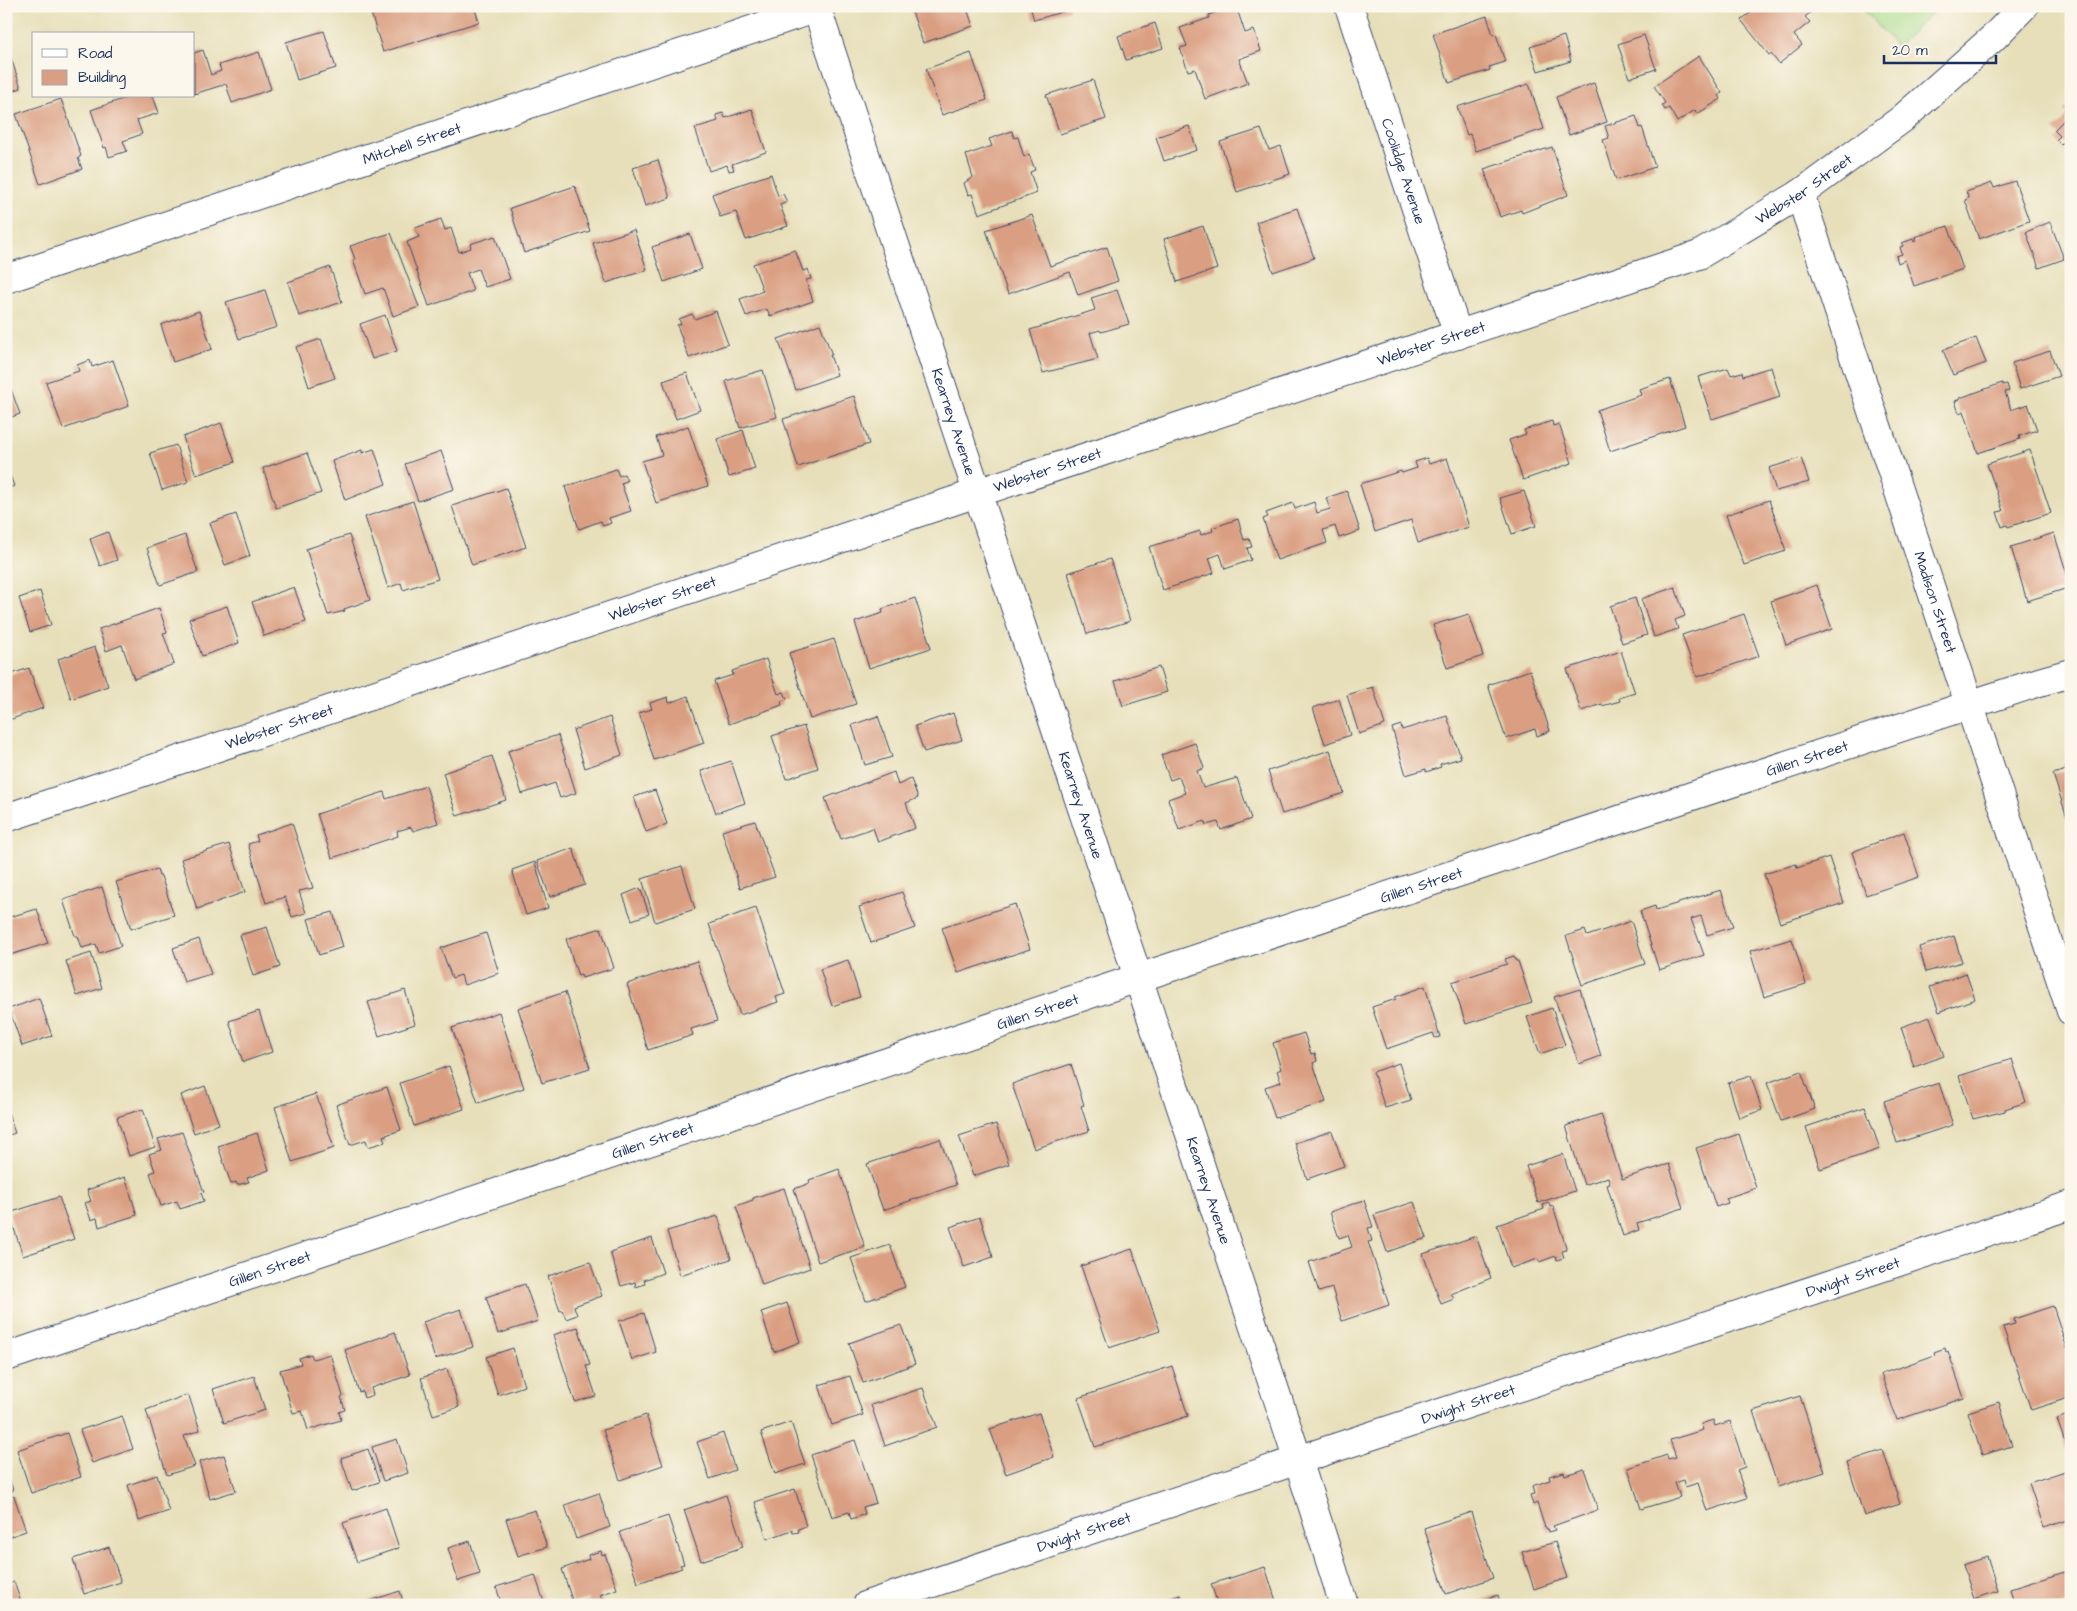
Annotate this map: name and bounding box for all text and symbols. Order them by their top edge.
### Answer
legend [32,32,195,98]
scale bar [1884,32,1997,64]
text: 20 m [1892,40,1928,61]
text: Road [78,43,113,64]
text: Building [78,67,126,89]
street label: Coolidge Avenue [1376,116,1431,227]
street label: Mitchell Street [360,118,464,170]
street label: Webster Street [1751,149,1857,230]
street label: Webster Street [1374,316,1488,371]
street label: Kearney Avenue [926,366,981,478]
street label: Webster Street [991,443,1104,498]
street label: Madison Street [1908,549,1962,656]
street label: Webster Street [605,571,719,627]
street label: Webster Street [222,699,336,755]
street label: Gillen Street [1763,735,1851,782]
street label: Kearney Avenue [1053,749,1108,862]
street label: Gillen Street [1378,862,1465,909]
street label: Gillen Street [994,989,1082,1036]
street label: Gillen Street [609,1117,697,1164]
street label: Kearney Avenue [1181,1134,1236,1247]
street label: Gillen Street [226,1246,314,1293]
street label: Dwight Street [1803,1252,1903,1303]
street label: Dwight Street [1419,1379,1518,1430]
street label: Dwight Street [1035,1507,1134,1558]

